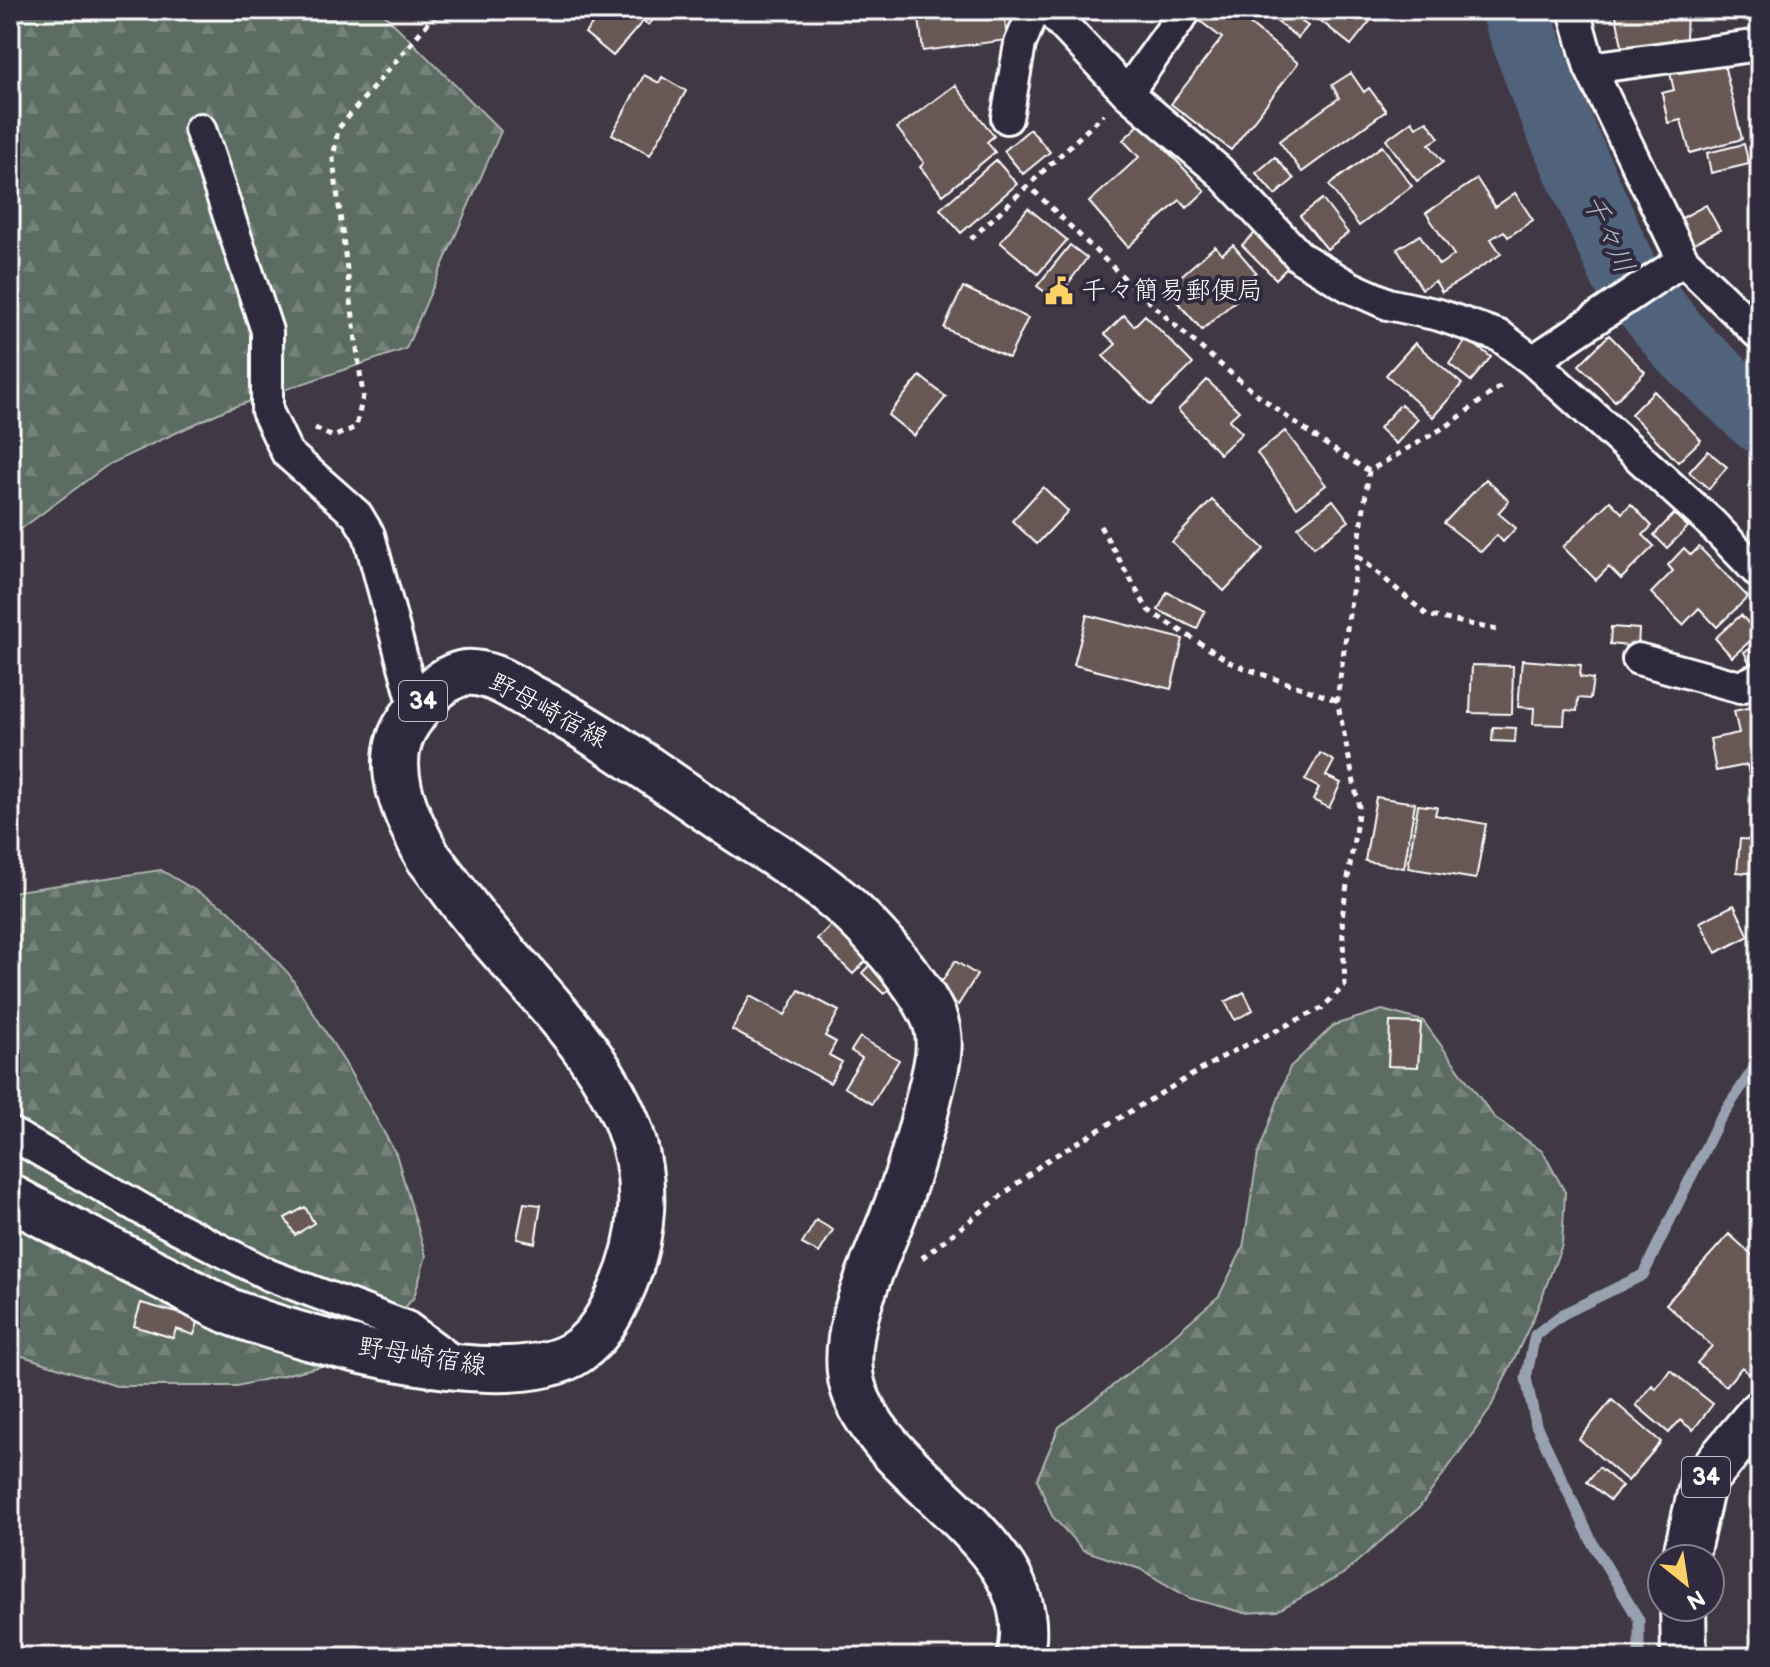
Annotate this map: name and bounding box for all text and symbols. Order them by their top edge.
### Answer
water label: 千々川 [1575,189,1641,279]
public building icon: 千々簡易郵便局 [1044,276,1074,306]
place label: 千々簡易郵便局 [1081,276,1263,307]
street label: 野母崎宿線 [483,667,613,755]
road number: 34 [399,681,447,721]
street label: 野母崎宿線 [355,1332,489,1382]
road number: 34 [1682,1457,1730,1497]
north arrow [1646,1543,1726,1623]
text: N [1681,1583,1709,1615]

